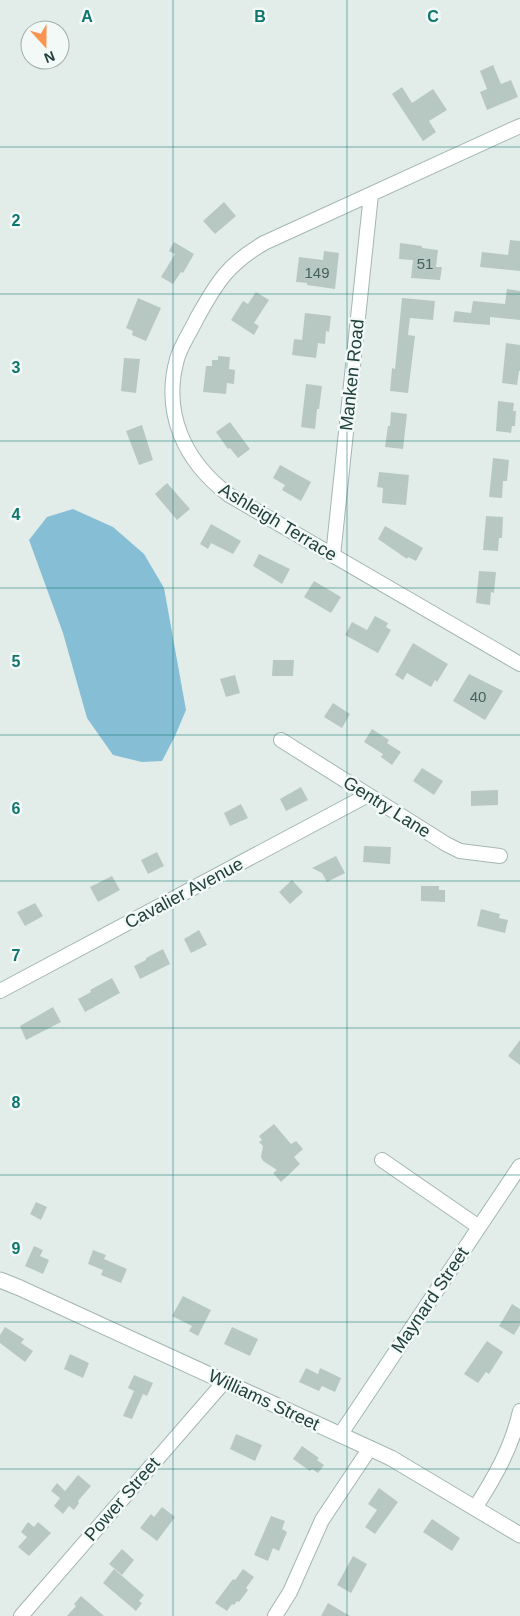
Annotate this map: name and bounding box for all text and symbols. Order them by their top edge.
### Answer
text: A [81,8,93,25]
text: B [254,8,266,25]
text: C [427,8,439,25]
north arrow [20,20,70,70]
text: N [42,48,57,66]
text: 2 [12,212,21,229]
house number: 51 [417,255,433,272]
house number: 149 [304,264,330,281]
street label: Manken Road [336,318,368,432]
text: 3 [12,359,21,376]
street label: Ashleigh Terrace [216,479,340,565]
text: 4 [12,506,21,523]
text: 5 [12,653,21,670]
house number: 40 [470,688,486,705]
street label: Gentry Lane [340,772,434,842]
text: 6 [12,800,21,817]
street label: Cavalier Avenue [122,853,246,933]
text: 7 [12,947,21,964]
text: 8 [12,1094,21,1111]
text: 9 [12,1240,21,1257]
street label: Maynard Street [387,1243,473,1357]
street label: Williams Street [205,1366,323,1434]
street label: Power Street [80,1453,164,1545]

